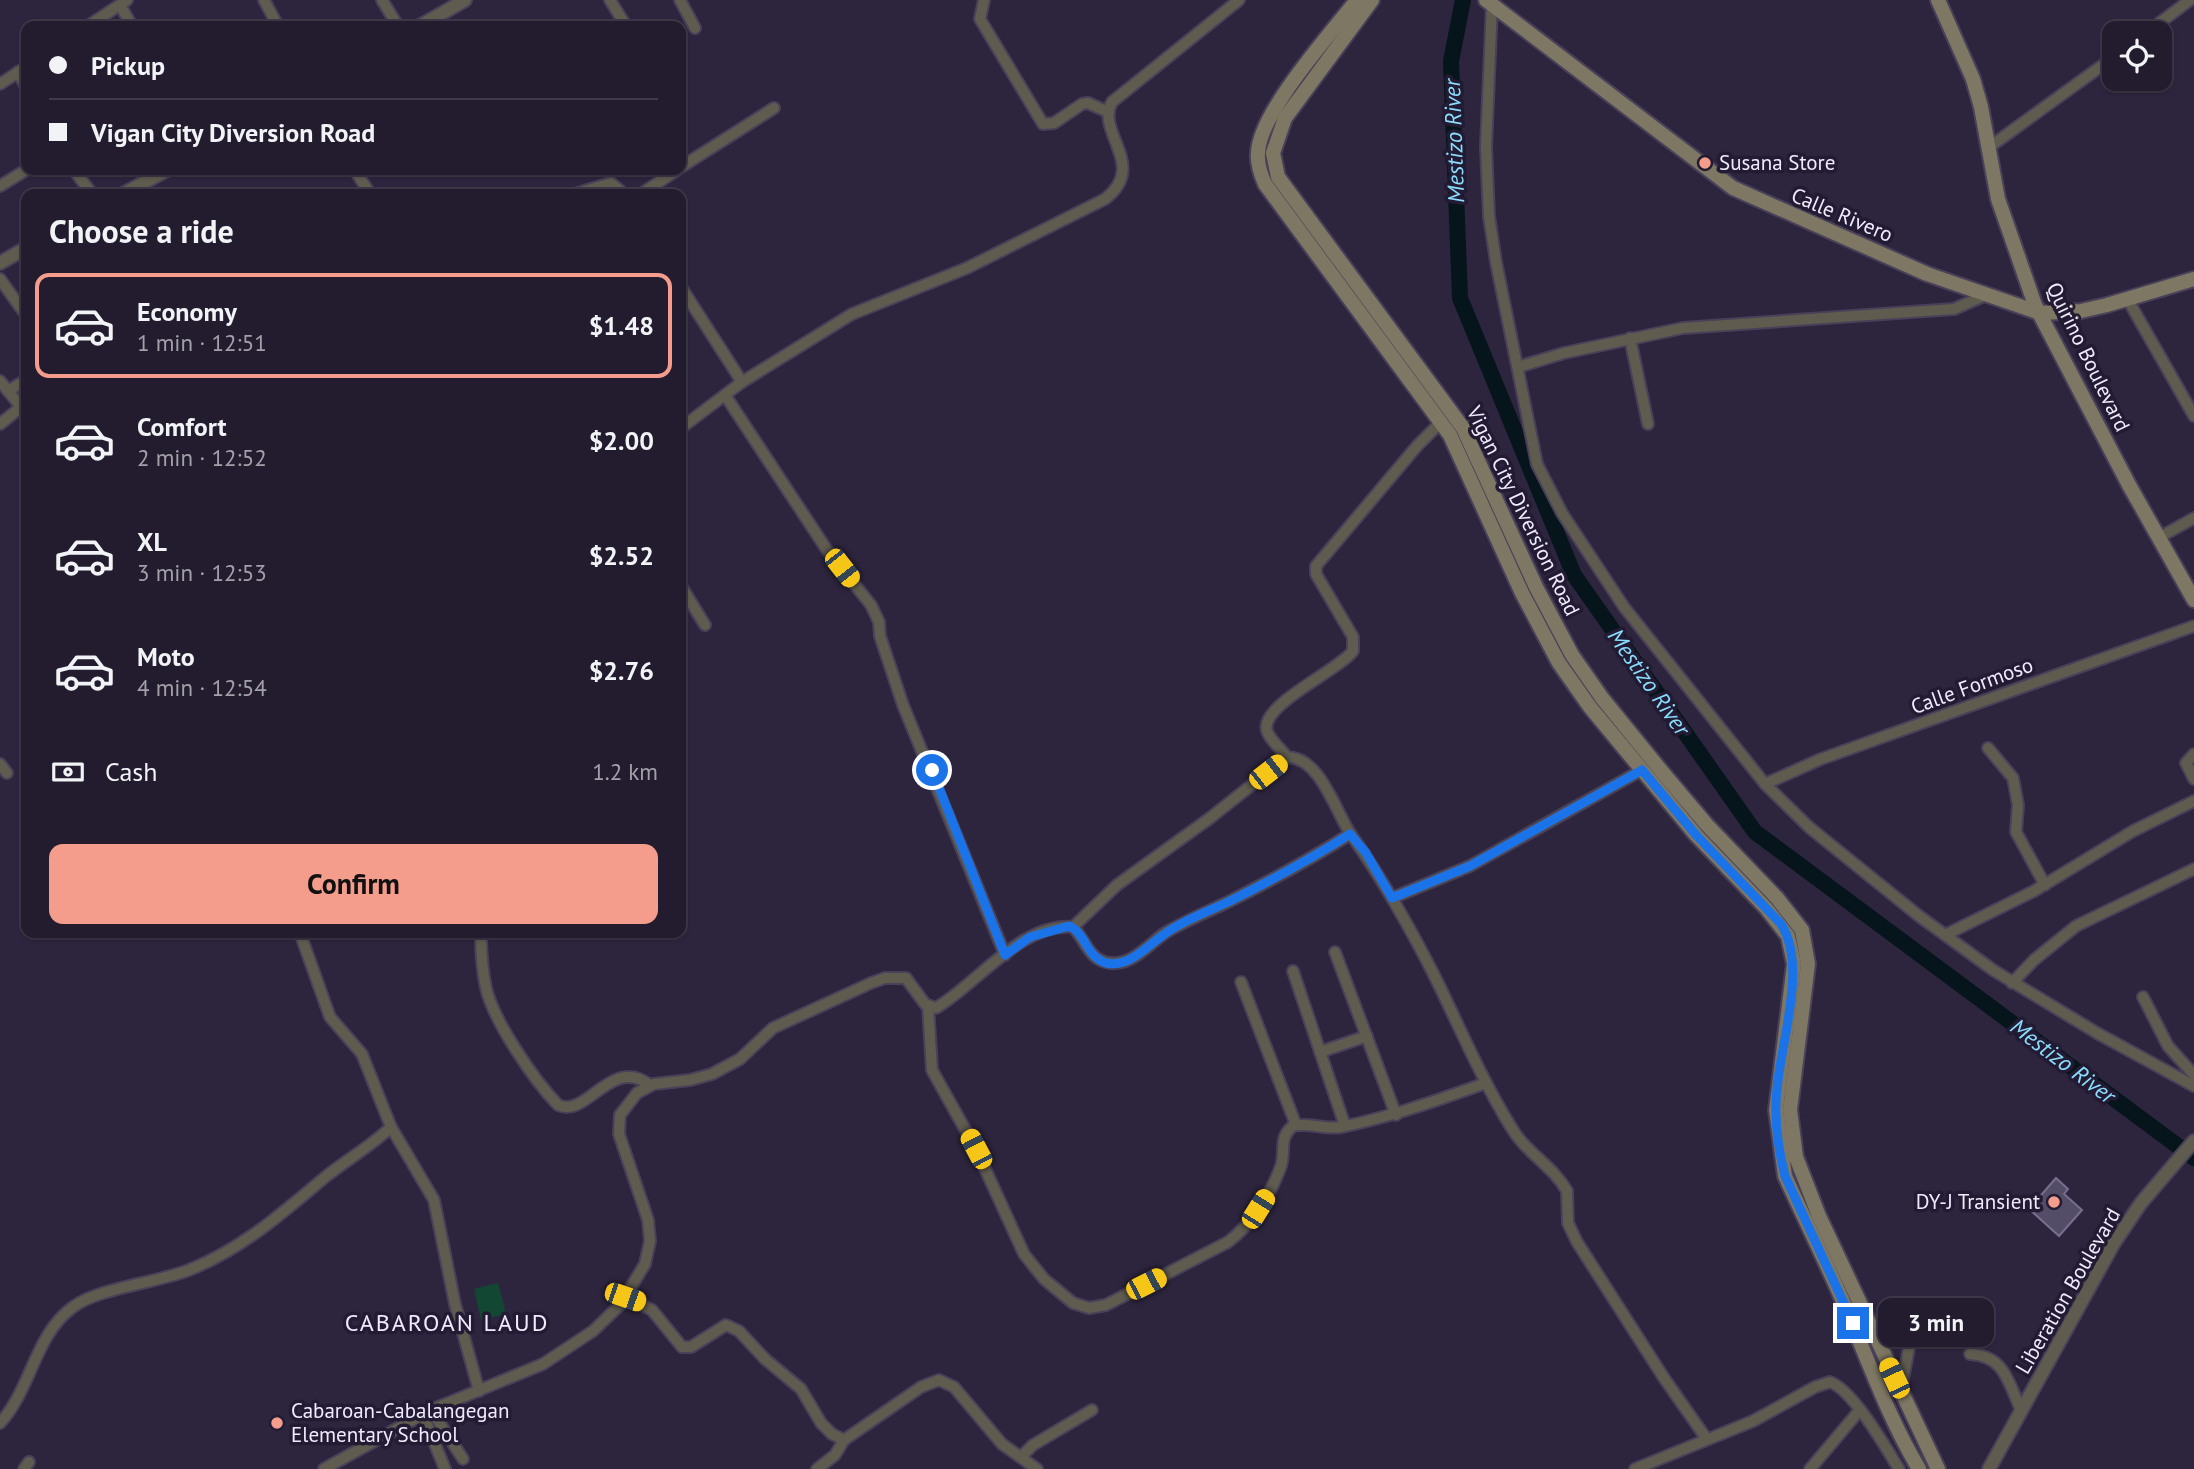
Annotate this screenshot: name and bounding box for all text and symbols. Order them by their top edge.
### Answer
map controls [2102,21,2172,91]
button: locate [2102,21,2172,91]
text: Pickup [91,49,165,82]
water label: Mestizo River [1437,77,1470,204]
text: Vigan City Diversion Road [91,116,375,149]
place label: Susana Store [1719,149,1835,176]
marker: Susana Store [1697,155,1713,171]
street label: Calle Rivero [1787,181,1897,248]
text: Choose a ride [49,210,234,252]
street label: Quirino Boulevard [2041,278,2136,436]
icon: car [53,294,116,357]
text: Economy [137,295,237,328]
text: $1.48 [589,309,654,342]
text: 1 min · 12:51 [137,328,267,357]
street label: Vigan City Diversion Road [1460,401,1586,620]
icon: car [53,409,116,472]
text: Comfort [137,410,227,443]
text: $2.00 [589,424,654,457]
text: 2 min · 12:52 [137,443,267,472]
icon: car [53,524,116,587]
text: XL [137,525,167,558]
text: $2.52 [589,539,654,572]
car [821,545,864,591]
text: 3 min · 12:53 [137,558,267,587]
water label: Mestizo River [1602,623,1698,742]
icon: car [53,639,116,702]
text: Moto [137,640,195,673]
street label: Calle Formoso [1907,651,2037,720]
text: $2.76 [589,654,654,687]
text: 4 min · 12:54 [137,673,267,702]
car [1245,751,1292,793]
icon: cash [49,753,87,791]
route start [916,754,948,786]
text: Cash [105,755,157,788]
text: 1.2 km [592,757,658,786]
button: Confirm [49,844,658,924]
water label: Mestizo River [2005,1012,2123,1110]
car [957,1126,996,1172]
car [1238,1186,1279,1232]
place label: DY-J Transient [1916,1188,2040,1215]
marker: DY-J Transient [2046,1194,2062,1210]
street label: Liberation Boulevard [2009,1203,2126,1379]
car [1123,1265,1170,1303]
car [602,1280,649,1314]
callout: 3 min [1878,1298,1993,1348]
district label: CABAROAN LAUD [345,1307,549,1338]
route end [1837,1307,1869,1339]
text: 3 min [1908,1308,1964,1337]
car [1876,1355,1913,1401]
place label: Cabaroan-Cabalangegan Elementary School [291,1397,509,1448]
marker: Cabaroan-Cabalangegan Elementary School [269,1415,285,1431]

